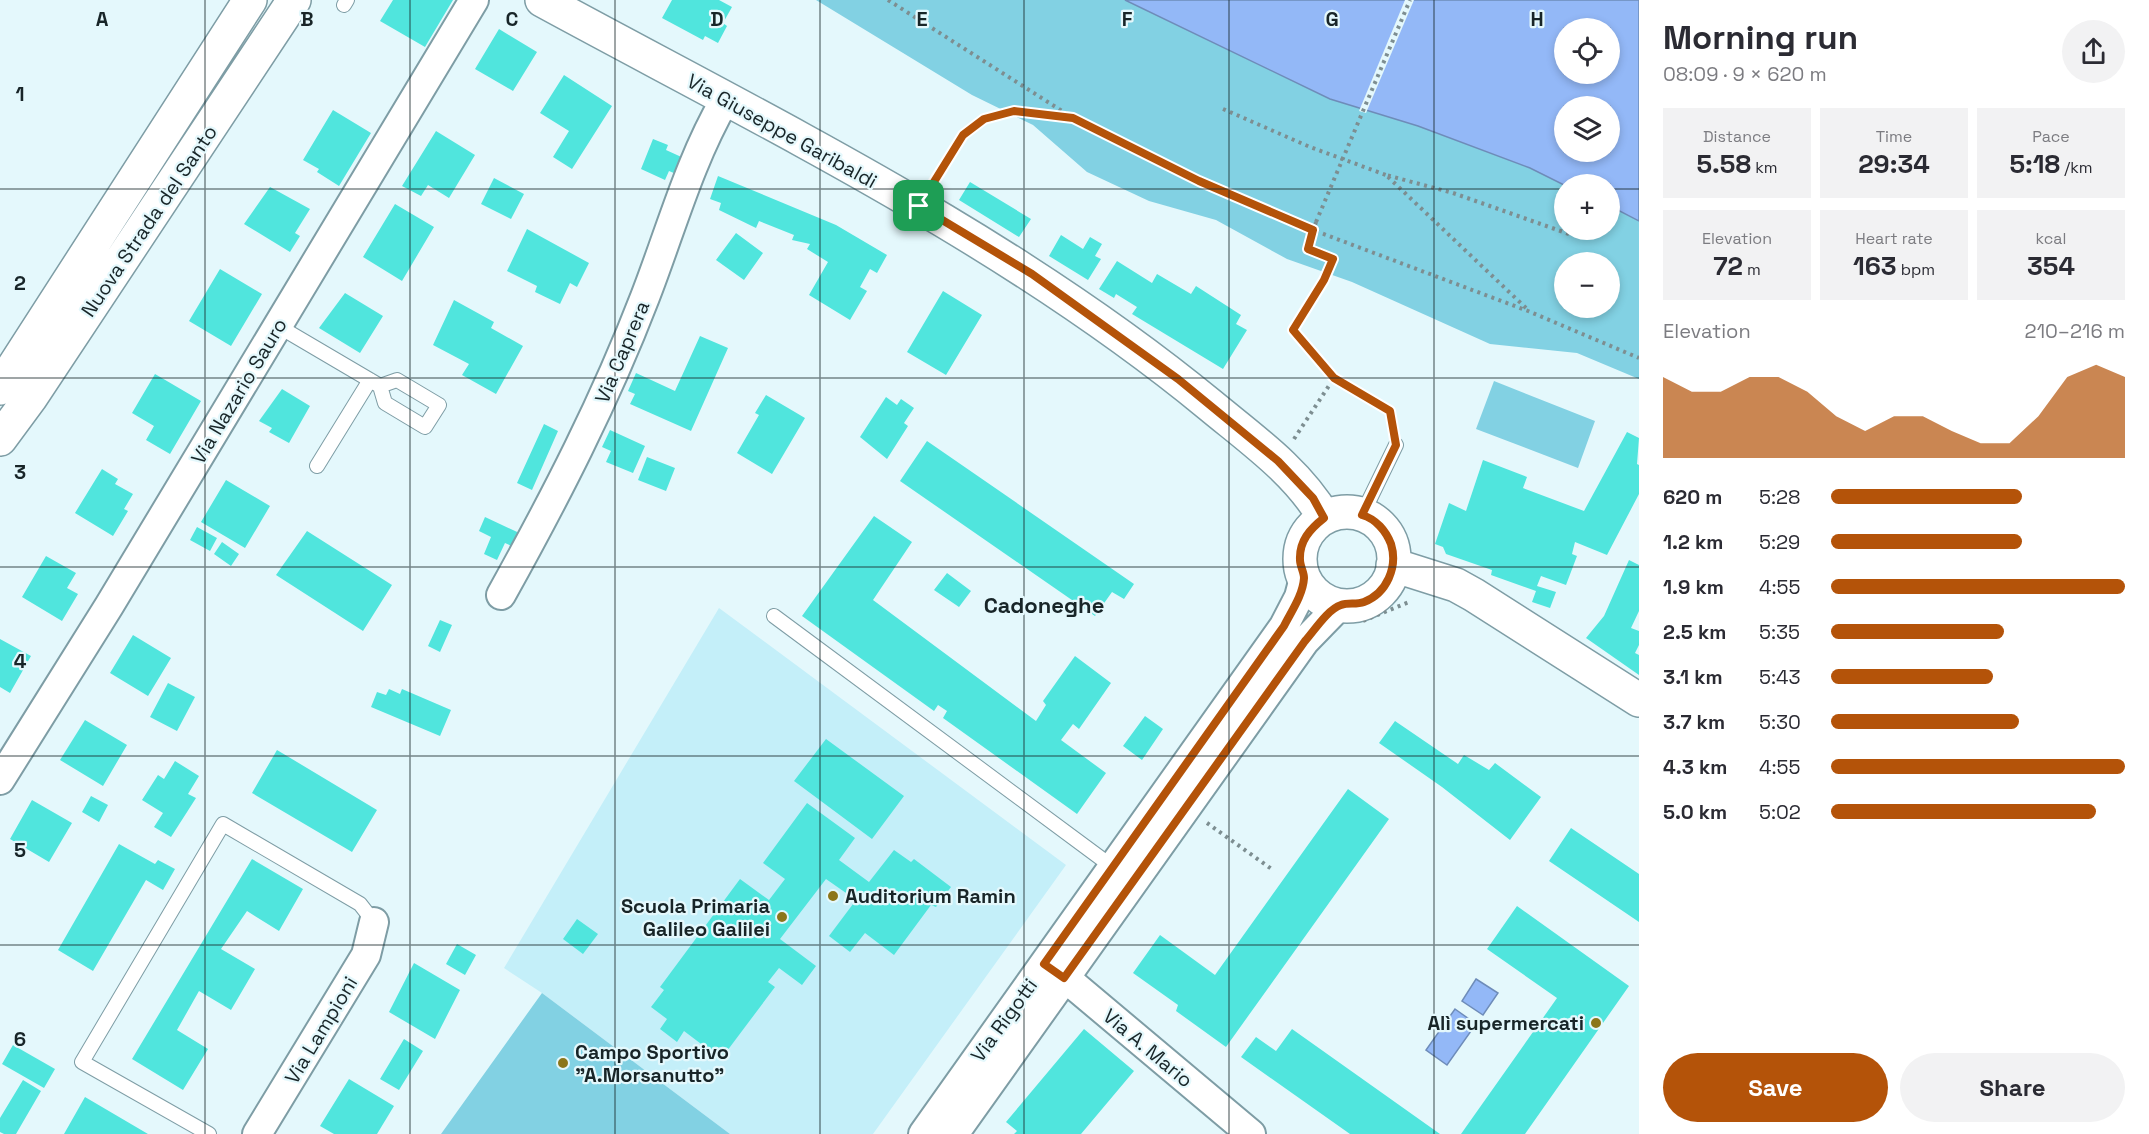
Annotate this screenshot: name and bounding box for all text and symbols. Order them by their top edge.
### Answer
text: A [96,6,109,32]
text: B [300,6,314,32]
text: C [506,6,519,32]
text: D [710,6,724,32]
text: E [916,6,928,32]
text: F [1122,6,1133,32]
text: G [1325,6,1339,32]
text: H [1530,6,1544,32]
text: Morning run [1663,17,1858,59]
map controls [1554,18,1620,318]
button: locate [1554,18,1620,84]
button: share [2062,20,2125,83]
text: 08:09 · 9 × 620 m [1663,61,1827,87]
street label: Via Giuseppe Garibaldi [682,68,882,194]
text: 1 [15,81,25,107]
button: layers [1554,96,1620,162]
street label: Nuova Strada del Santo [75,120,223,322]
text: Distance [1703,126,1771,147]
text: Time [1876,126,1912,147]
text: Pace [2032,126,2070,147]
text: 5.58 [1696,147,1751,181]
text: 29:34 [1858,147,1930,181]
text: 5:18 [2009,147,2060,181]
text: km [1751,157,1778,178]
text: /km [2060,157,2093,178]
button: + [1554,174,1620,240]
pin [893,180,944,231]
icon: arrive [902,189,935,222]
text: Elevation [1702,228,1772,249]
text: Heart rate [1855,228,1933,249]
text: kcal [2036,228,2066,249]
text: 72 [1713,249,1743,283]
text: 163 [1853,249,1897,283]
text: 354 [2027,249,2075,283]
button: − [1554,252,1620,318]
text: m [1743,259,1761,280]
text: bpm [1897,259,1935,280]
text: 2 [14,270,26,296]
street label: Via Caprera [589,297,655,407]
street label: Via Nazario Sauro [185,313,293,469]
text: Elevation [1663,318,1751,344]
text: 210–216 m [2025,318,2125,344]
text: 3 [14,459,26,485]
text: 620 m [1663,484,1722,510]
text: 5:28 [1759,484,1801,510]
text: 1.2 km [1663,529,1723,555]
text: 5:29 [1759,529,1800,555]
text: 1.9 km [1663,574,1724,600]
text: 4:55 [1759,574,1801,600]
district label: Cadoneghe [984,591,1104,619]
text: 2.5 km [1663,619,1726,645]
text: 5:35 [1759,619,1800,645]
text: 4 [14,648,27,674]
text: 3.1 km [1663,664,1723,690]
text: 5:43 [1759,664,1801,690]
text: 3.7 km [1663,709,1725,735]
text: 5:30 [1759,709,1801,735]
text: 4.3 km [1663,754,1727,780]
text: 4:55 [1759,754,1801,780]
text: 5.0 km [1663,799,1727,825]
text: 5:02 [1759,799,1801,825]
text: 5 [14,837,26,863]
place label: Auditorium Ramin [845,883,1016,909]
marker: Auditorium Ramin [826,889,840,903]
place label: Scuola Primaria Galileo Galilei [621,893,770,942]
marker: Scuola Primaria Galileo Galilei [775,910,789,924]
street label: Via Lampioni [279,972,363,1088]
street label: Via Rigotti [965,973,1043,1067]
street label: Via A. Mario [1098,1003,1198,1093]
place label: Alì supermercati [1427,1010,1584,1036]
marker: Alì supermercati [1589,1016,1603,1030]
text: 6 [14,1026,26,1052]
place label: Campo Sportivo "A.Morsanutto" [575,1039,729,1088]
button: Save [1663,1053,1888,1122]
button: Share [1900,1053,2125,1122]
marker: Campo Sportivo "A.Morsanutto" [556,1056,570,1070]

